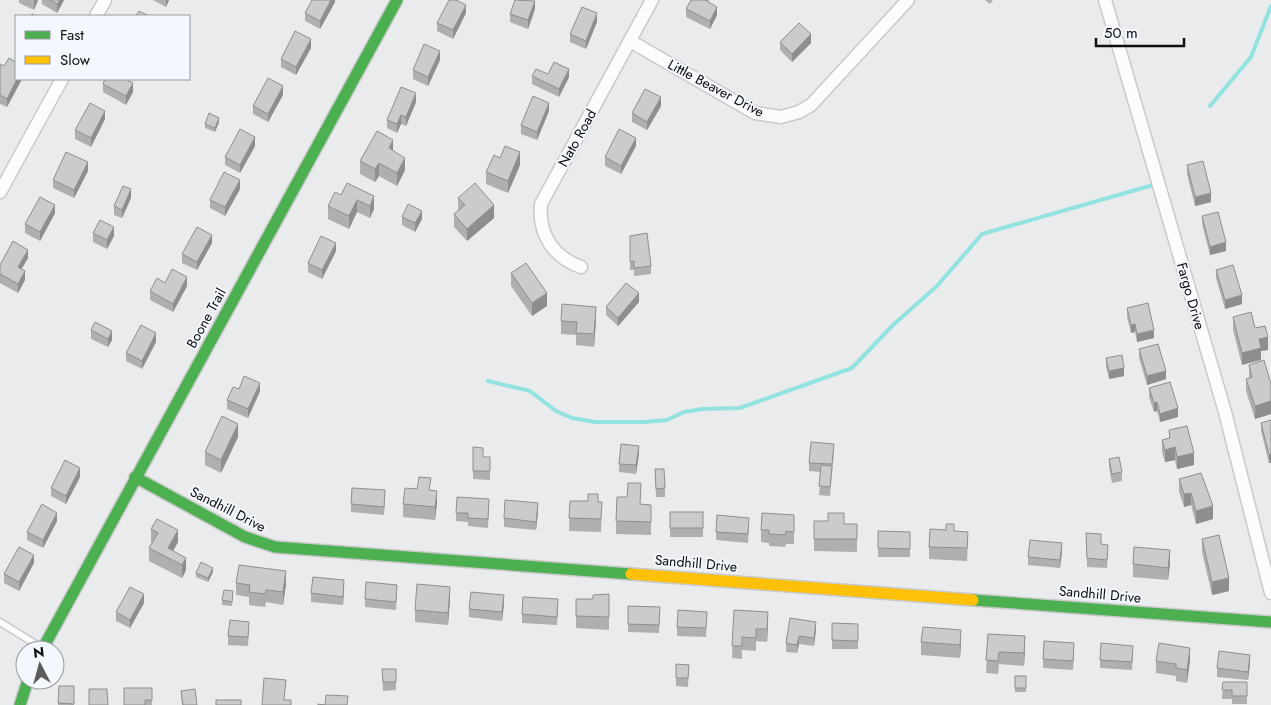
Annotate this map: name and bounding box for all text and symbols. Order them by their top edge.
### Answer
legend [15,15,190,80]
scale bar [1096,15,1184,47]
text: 50 m [1104,22,1138,44]
text: Fast [60,24,84,46]
text: Slow [60,49,91,71]
street label: Little Beaver Drive [664,54,768,122]
street label: Nato Road [553,106,601,170]
street label: Fargo Drive [1172,260,1210,332]
street label: Boone Trail [181,284,231,352]
street label: Sandhill Drive [187,481,269,537]
street label: Sandhill Drive [654,549,738,577]
street label: Sandhill Drive [1058,580,1142,608]
north arrow [15,640,65,690]
text: N [32,642,45,663]

